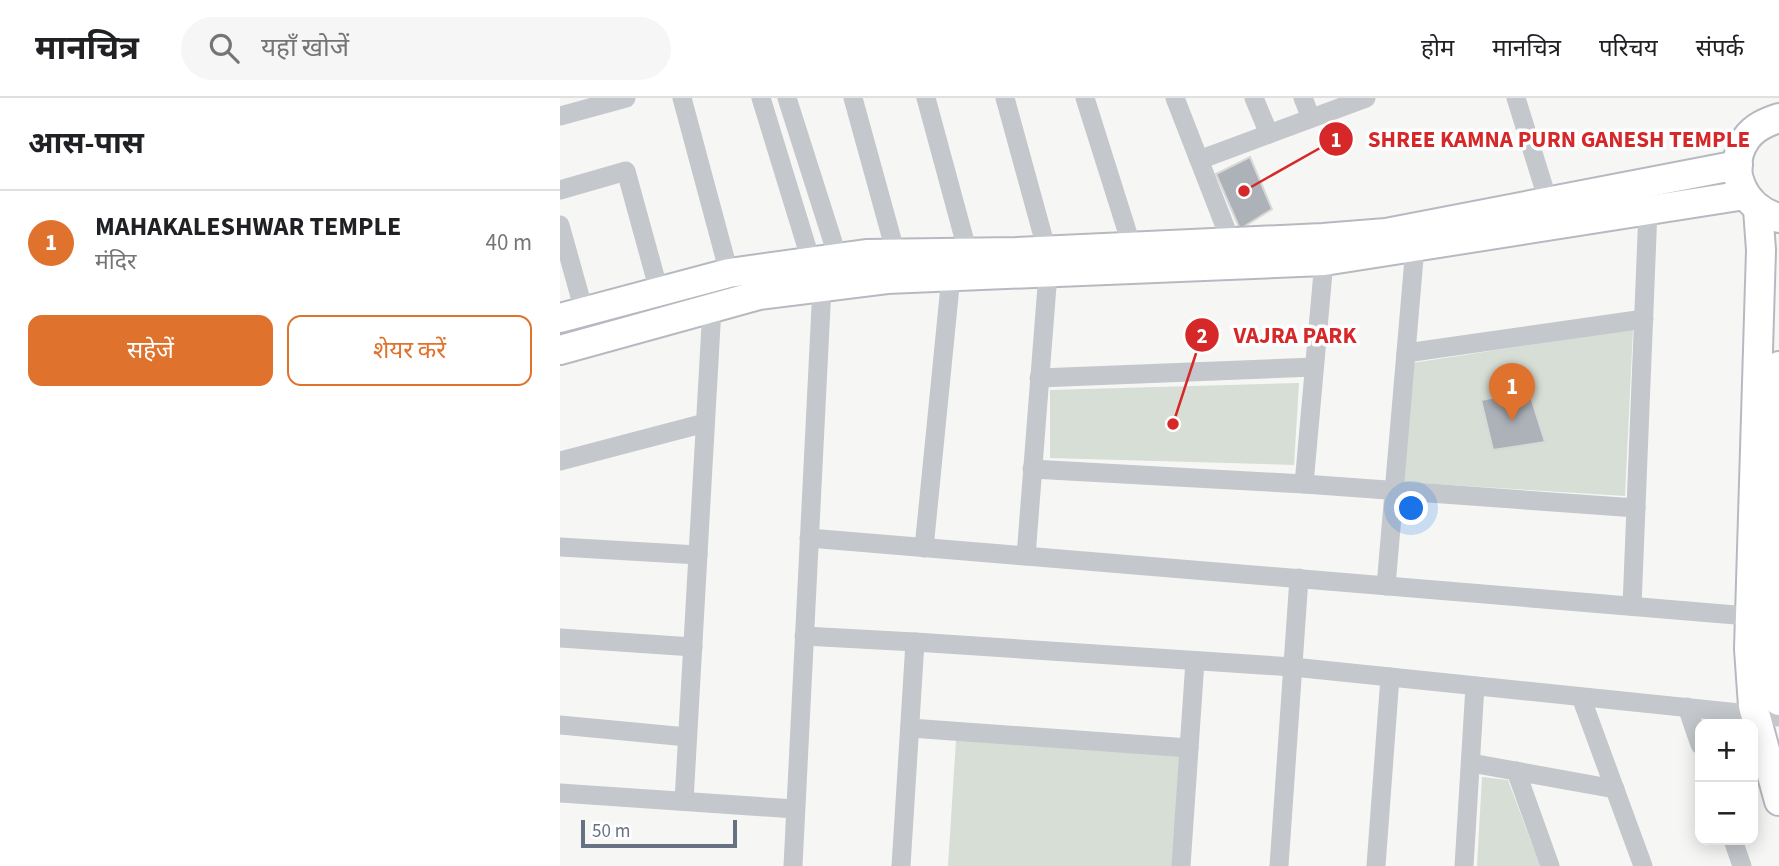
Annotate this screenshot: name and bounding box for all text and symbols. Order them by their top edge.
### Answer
search box [181,17,671,80]
text: मानचित्र [35,25,139,72]
icon: search [205,29,243,67]
text: यहाँ खोजें [261,29,349,66]
text: होम [1421,31,1454,66]
text: मानचित्र [1492,31,1561,66]
text: परिचय [1599,31,1658,66]
text: संपर्क [1696,31,1744,66]
callout: SHREE KAMNA PURN GANESH TEMPLE [1319,117,1764,161]
text: आस-पास [28,122,144,165]
text: SHREE KAMNA PURN GANESH TEMPLE [1368,123,1750,156]
text: 1 [1330,125,1342,155]
text: MAHAKALESHWAR TEMPLE [95,208,401,245]
text: 1 [45,226,57,259]
text: 40 m [485,226,532,259]
text: मंदिर [95,245,136,278]
callout: VAJRA PARK [1184,313,1370,357]
button: सहेजें [28,315,273,386]
button: शेयर करें [287,315,532,386]
text: VAJRA PARK [1232,319,1357,352]
text: 2 [1196,321,1208,351]
pin: 1 [1489,363,1535,421]
your location [1394,491,1428,525]
map controls [1695,719,1758,845]
button: + [1695,719,1758,782]
button: − [1695,782,1758,845]
scale bar [581,817,737,849]
text: 50 m [592,818,630,845]

